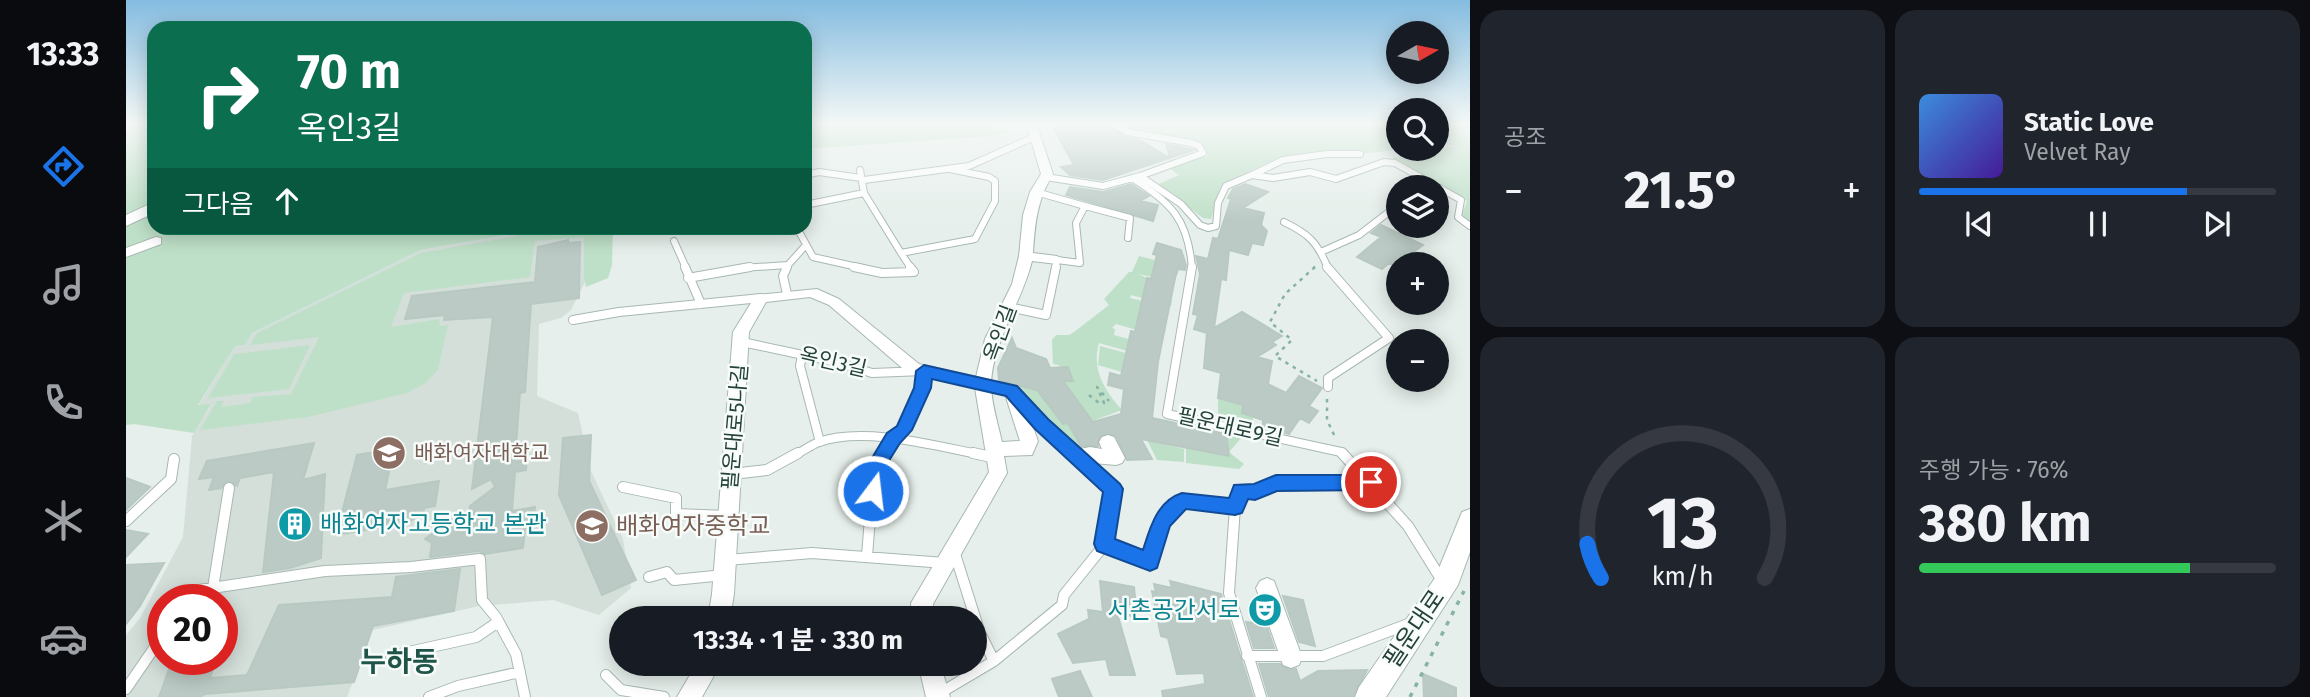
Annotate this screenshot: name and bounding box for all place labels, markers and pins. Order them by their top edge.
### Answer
school or university icon: 배화여자대학교 [370,434,408,472]
place label: 배화여자대학교 [414,440,549,466]
pin [1341,452,1401,512]
building icon: 배화여자고등학교 본관 [276,505,314,543]
school or university icon: 배화여자중학교 [573,507,611,545]
place label: 배화여자고등학교 본관 [320,510,547,538]
place label: 배화여자중학교 [616,512,771,540]
theatre icon: 서촌공간서로 [1246,591,1284,629]
place label: 서촌공간서로 [1108,596,1240,624]

